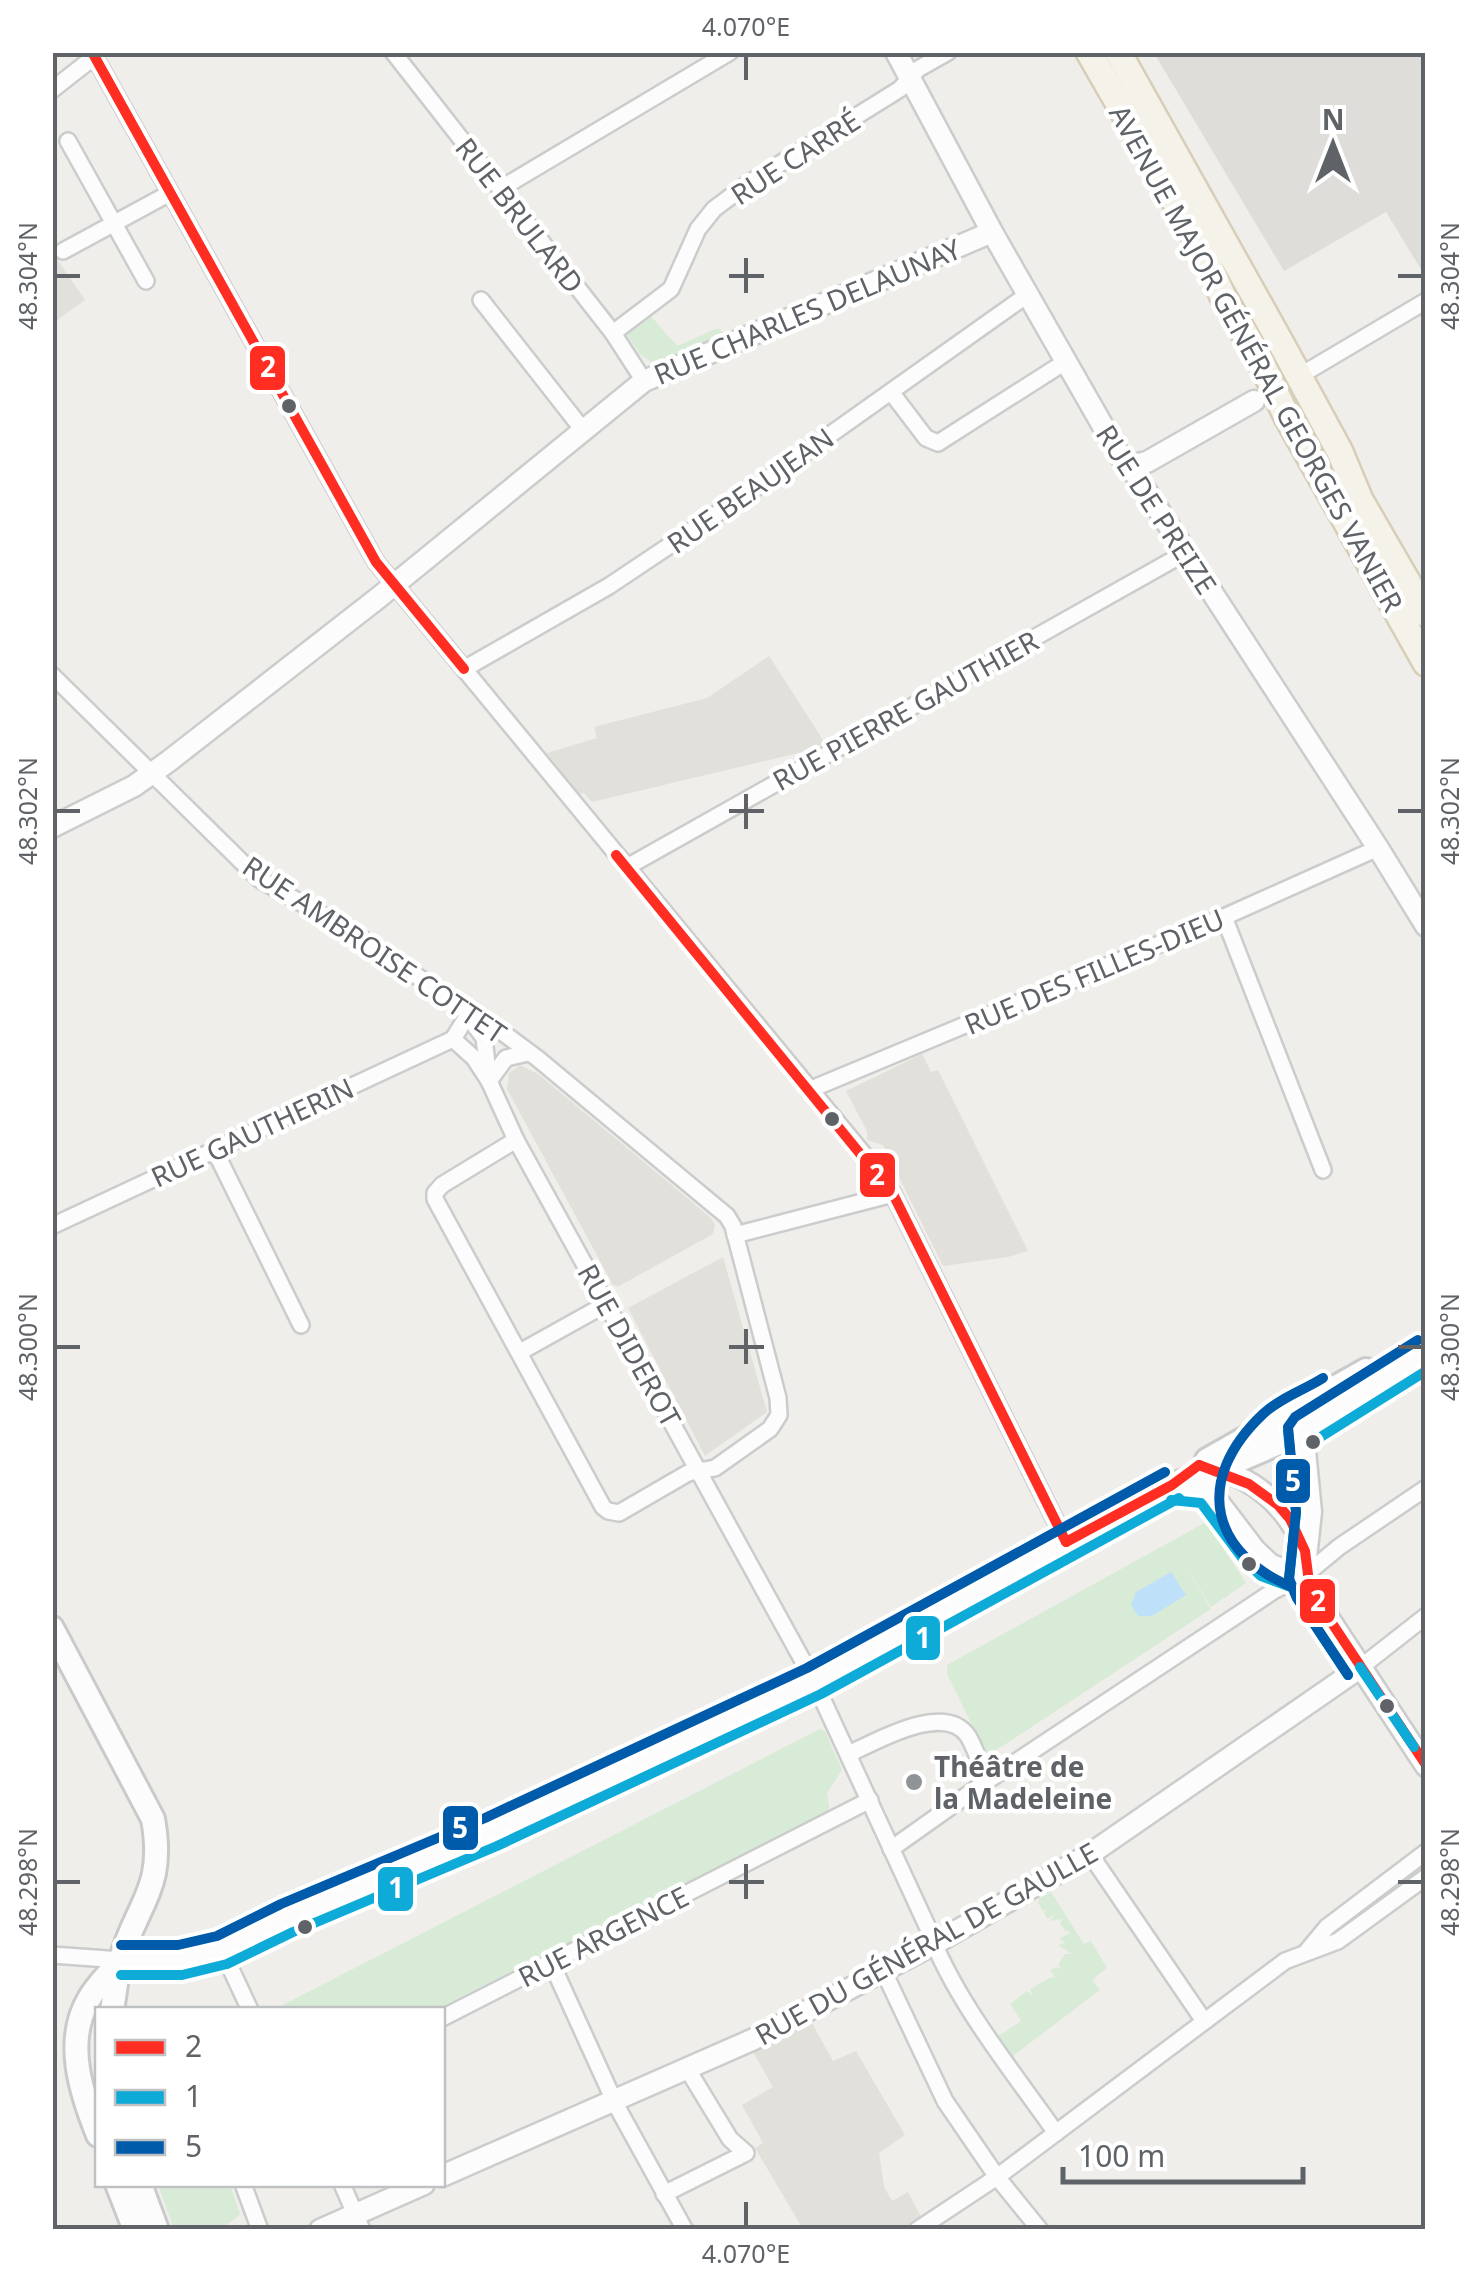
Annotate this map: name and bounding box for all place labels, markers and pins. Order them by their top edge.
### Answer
unlabelled marker [279,396,299,416]
unlabelled marker [822,1109,842,1129]
unlabelled marker [1303,1432,1323,1452]
unlabelled marker [1239,1554,1259,1574]
unlabelled marker [1377,1696,1397,1716]
place label: Théâtre de la Madeleine [934,1747,1112,1817]
marker: Théâtre de la Madeleine [903,1771,925,1793]
unlabelled marker [295,1917,315,1937]

